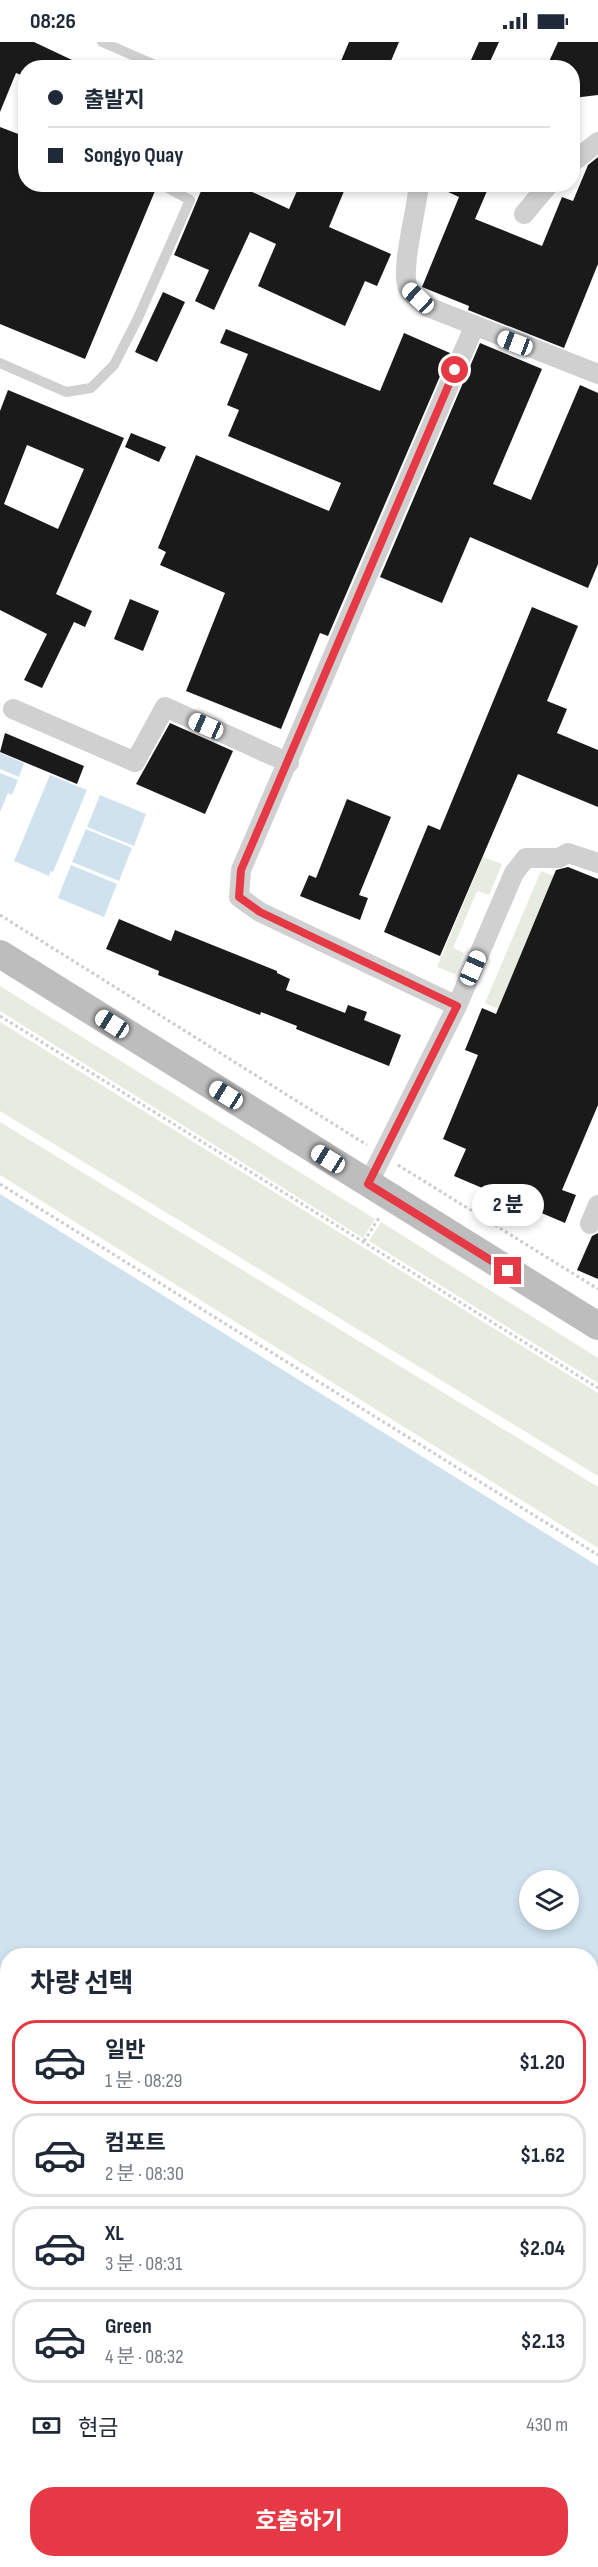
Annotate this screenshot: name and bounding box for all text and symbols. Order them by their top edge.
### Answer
text: 08:26 [30,8,76,35]
text: 출발지 [84,87,145,114]
text: Songyo Quay [84,142,183,169]
car [399,279,437,317]
car [495,328,535,358]
route start [441,356,468,383]
car [186,710,226,742]
car [457,948,489,988]
car [92,1007,132,1041]
car [206,1078,246,1112]
car [308,1142,348,1176]
callout: 2 분 [472,1184,544,1226]
text: 2 분 [493,1193,523,1217]
route end [494,1257,521,1284]
map controls [519,1870,579,1930]
button: layers [519,1870,579,1930]
text: 차량 선택 [30,1968,134,2000]
icon: car [33,2035,87,2089]
text: 일반 [105,2037,145,2064]
text: $1.20 [519,2049,565,2076]
text: 1 분 · 08:29 [105,2069,182,2093]
icon: car [33,2128,87,2182]
text: 컴포트 [105,2130,166,2157]
text: $1.62 [520,2142,565,2169]
text: 2 분 · 08:30 [105,2162,184,2186]
text: XL [105,2220,124,2247]
icon: car [33,2221,87,2275]
text: $2.04 [519,2235,565,2262]
text: 3 분 · 08:31 [105,2252,182,2276]
text: Green [105,2313,152,2340]
icon: car [33,2314,87,2368]
text: $2.13 [520,2328,565,2355]
text: 4 분 · 08:32 [105,2345,183,2369]
icon: cash [30,2409,63,2442]
text: 430 m [526,2413,568,2437]
text: 현금 [78,2415,118,2442]
button: 호출하기 [30,2487,568,2556]

